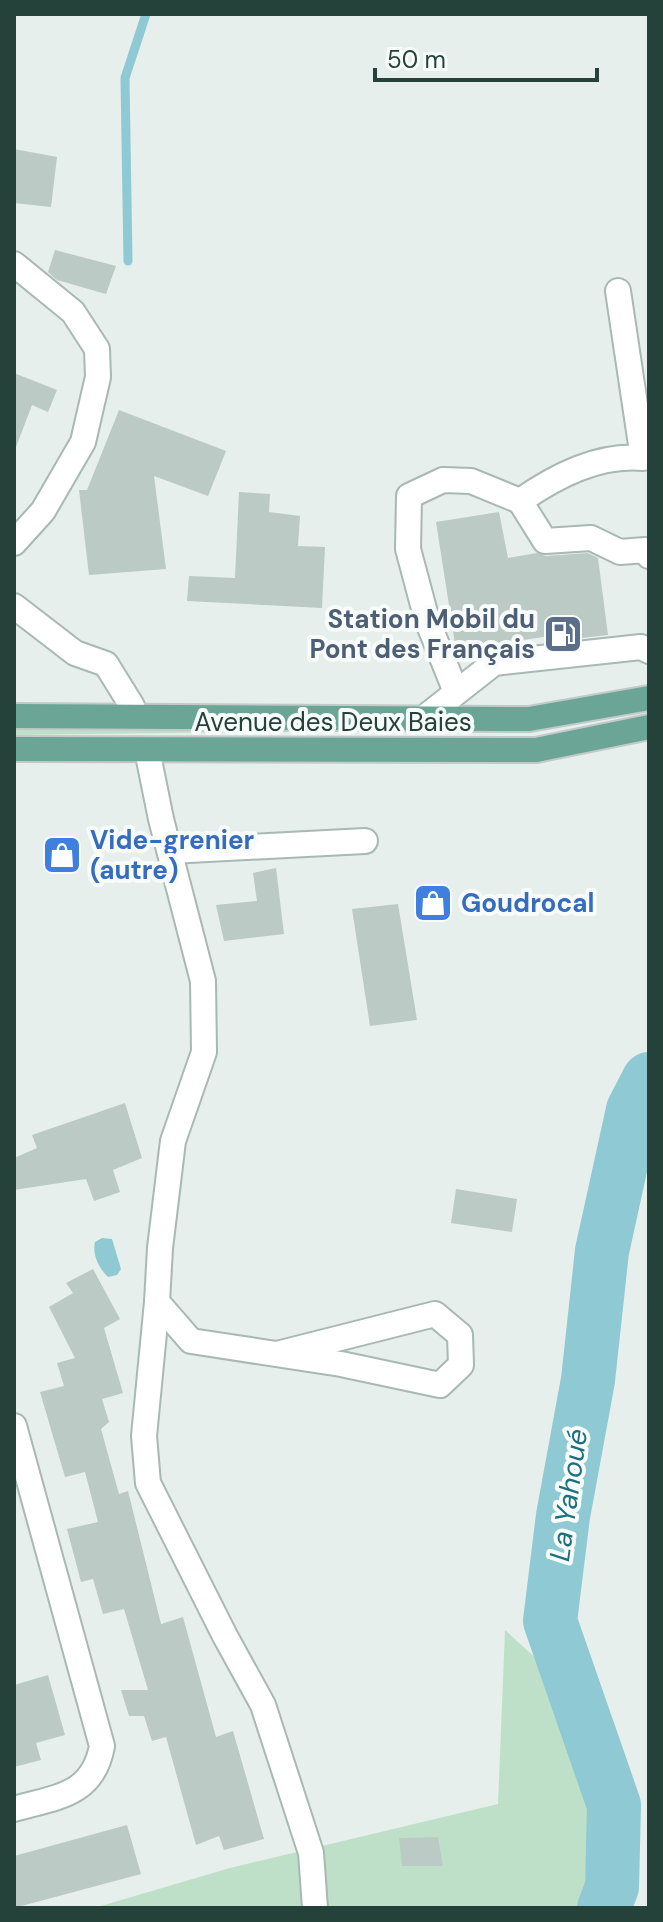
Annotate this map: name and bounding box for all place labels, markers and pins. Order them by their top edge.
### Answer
place label: Station Mobil du Pont des Français [309,602,535,666]
fuel station icon: Station Mobil du Pont des Français [542,613,584,655]
place label: Vide-grenier (autre) [90,823,255,887]
shop icon: Vide-grenier (autre) [41,834,83,876]
shop icon: Goudrocal [412,882,454,924]
place label: Goudrocal [461,886,594,920]

